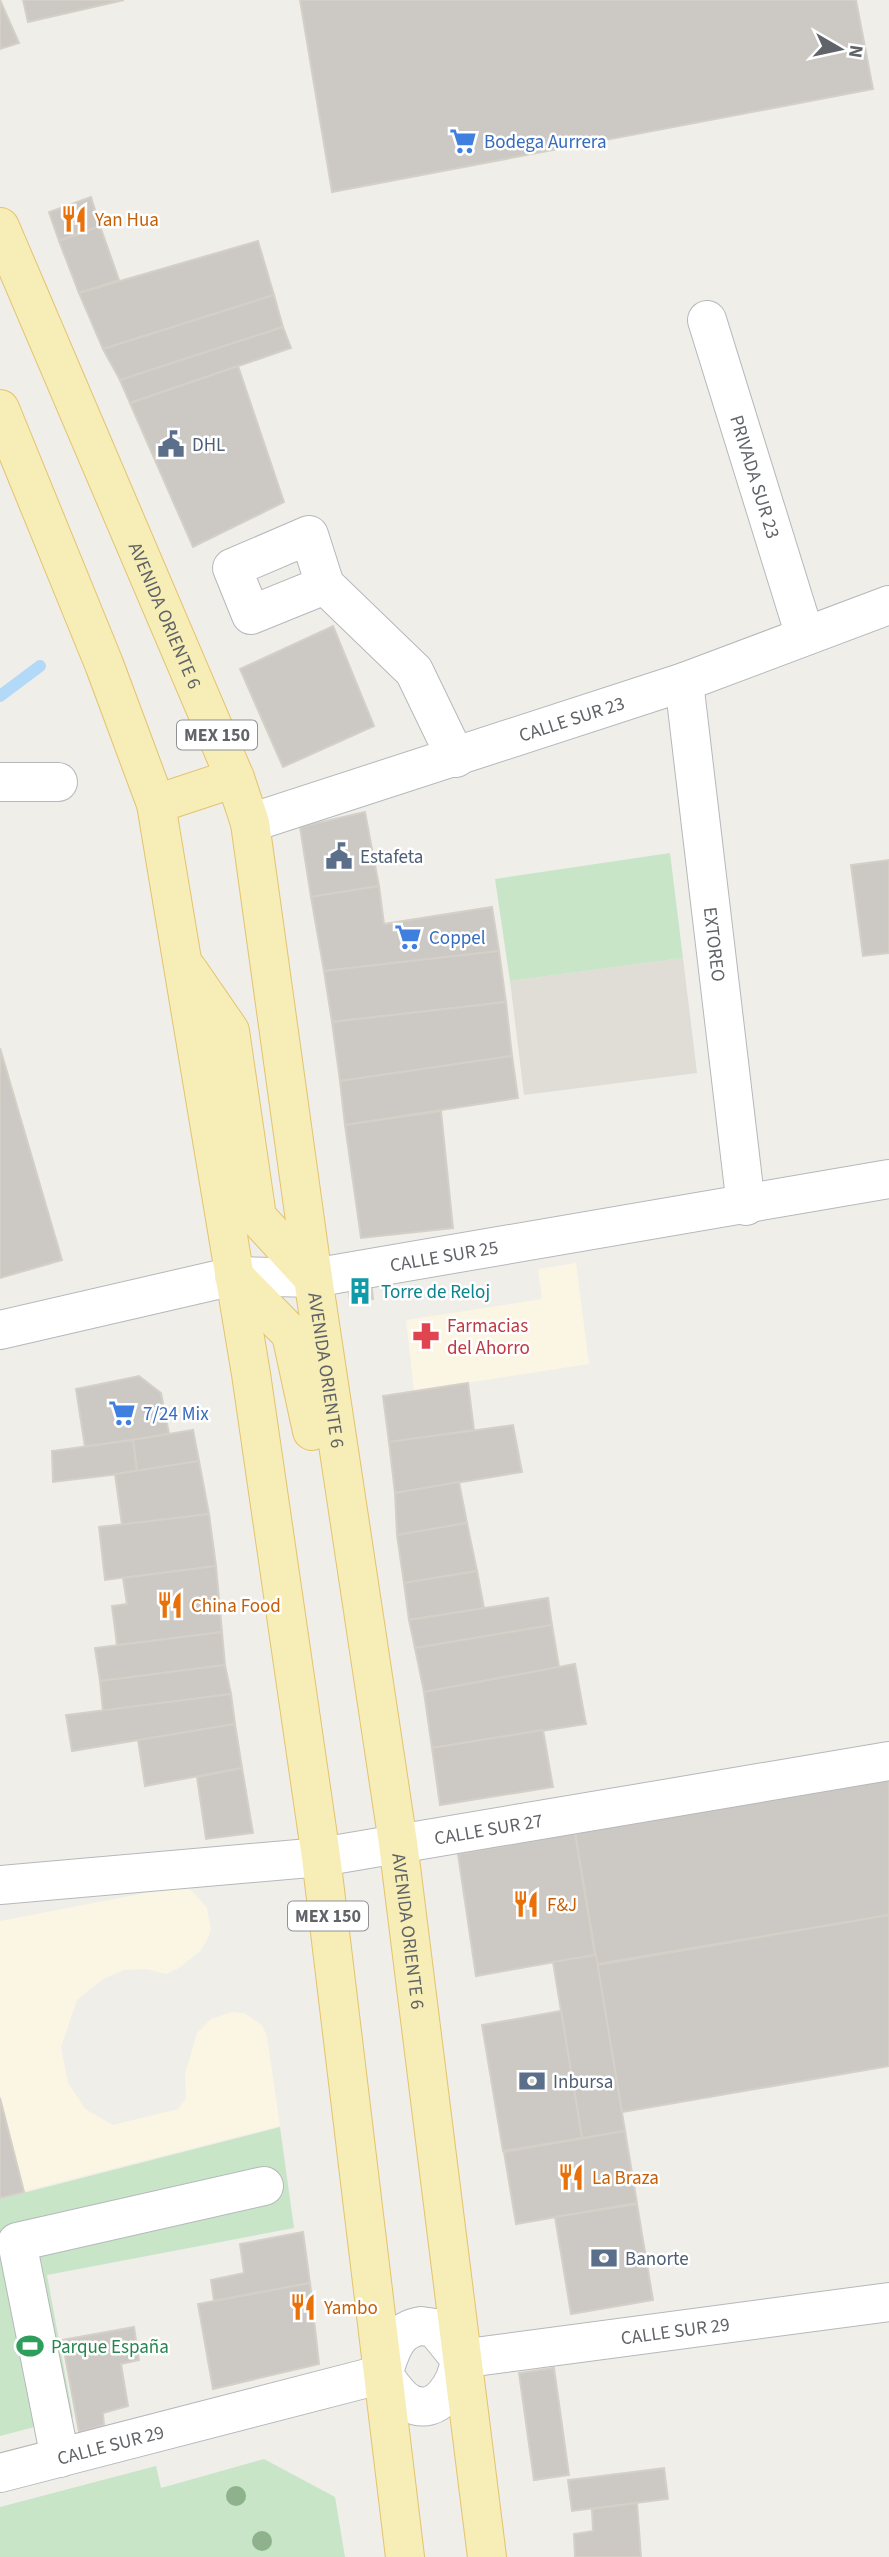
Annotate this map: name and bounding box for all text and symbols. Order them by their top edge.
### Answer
north arrow [805,14,875,84]
text: N [841,43,870,60]
supermarket icon: Bodega Aurrera [448,126,478,156]
place label: Bodega Aurrera [484,129,607,156]
restaurant icon: Yan Hua [59,204,89,234]
place label: Yan Hua [94,207,159,234]
street label: PRIVADA SUR 23 [722,412,786,542]
public building icon: DHL [156,429,186,459]
place label: DHL [192,432,225,459]
street label: AVENIDA ORIENTE 6 [121,538,207,693]
street label: CALLE SUR 23 [516,690,628,750]
road number: MEX 150 [177,720,257,750]
public building icon: Estafeta [324,841,354,871]
place label: Estafeta [360,844,423,871]
street label: EXTOREO [696,905,731,983]
supermarket icon: Coppel [393,922,423,952]
place label: Coppel [429,925,486,952]
street label: CALLE SUR 25 [388,1234,500,1280]
building icon: Torre de Reloj [345,1276,375,1306]
place label: Torre de Reloj [381,1279,490,1306]
street label: AVENIDA ORIENTE 6 [300,1291,350,1450]
place label: Farmacias del Ahorro [447,1313,530,1362]
pharmacy icon: Farmacias del Ahorro [411,1321,441,1351]
supermarket icon: 7/24 Mix [107,1398,137,1428]
place label: 7/24 Mix [143,1401,209,1428]
restaurant icon: China Food [155,1590,185,1620]
place label: China Food [191,1593,281,1620]
street label: CALLE SUR 27 [432,1808,545,1853]
street label: AVENIDA ORIENTE 6 [384,1852,431,2011]
restaurant icon: F&J [511,1889,541,1919]
place label: F&J [547,1892,577,1919]
road number: MEX 150 [288,1902,368,1930]
bank icon: Inbursa [517,2066,547,2096]
place label: Inbursa [553,2069,613,2096]
restaurant icon: La Braza [556,2162,586,2192]
place label: La Braza [592,2165,659,2192]
bank icon: Banorte [589,2243,619,2273]
place label: Banorte [625,2246,689,2273]
restaurant icon: Yambo [288,2292,318,2322]
place label: Yambo [323,2295,378,2322]
street label: CALLE SUR 29 [619,2311,731,2352]
sports icon: Parque España [15,2331,45,2361]
place label: Parque España [51,2334,169,2361]
street label: CALLE SUR 29 [54,2419,167,2473]

